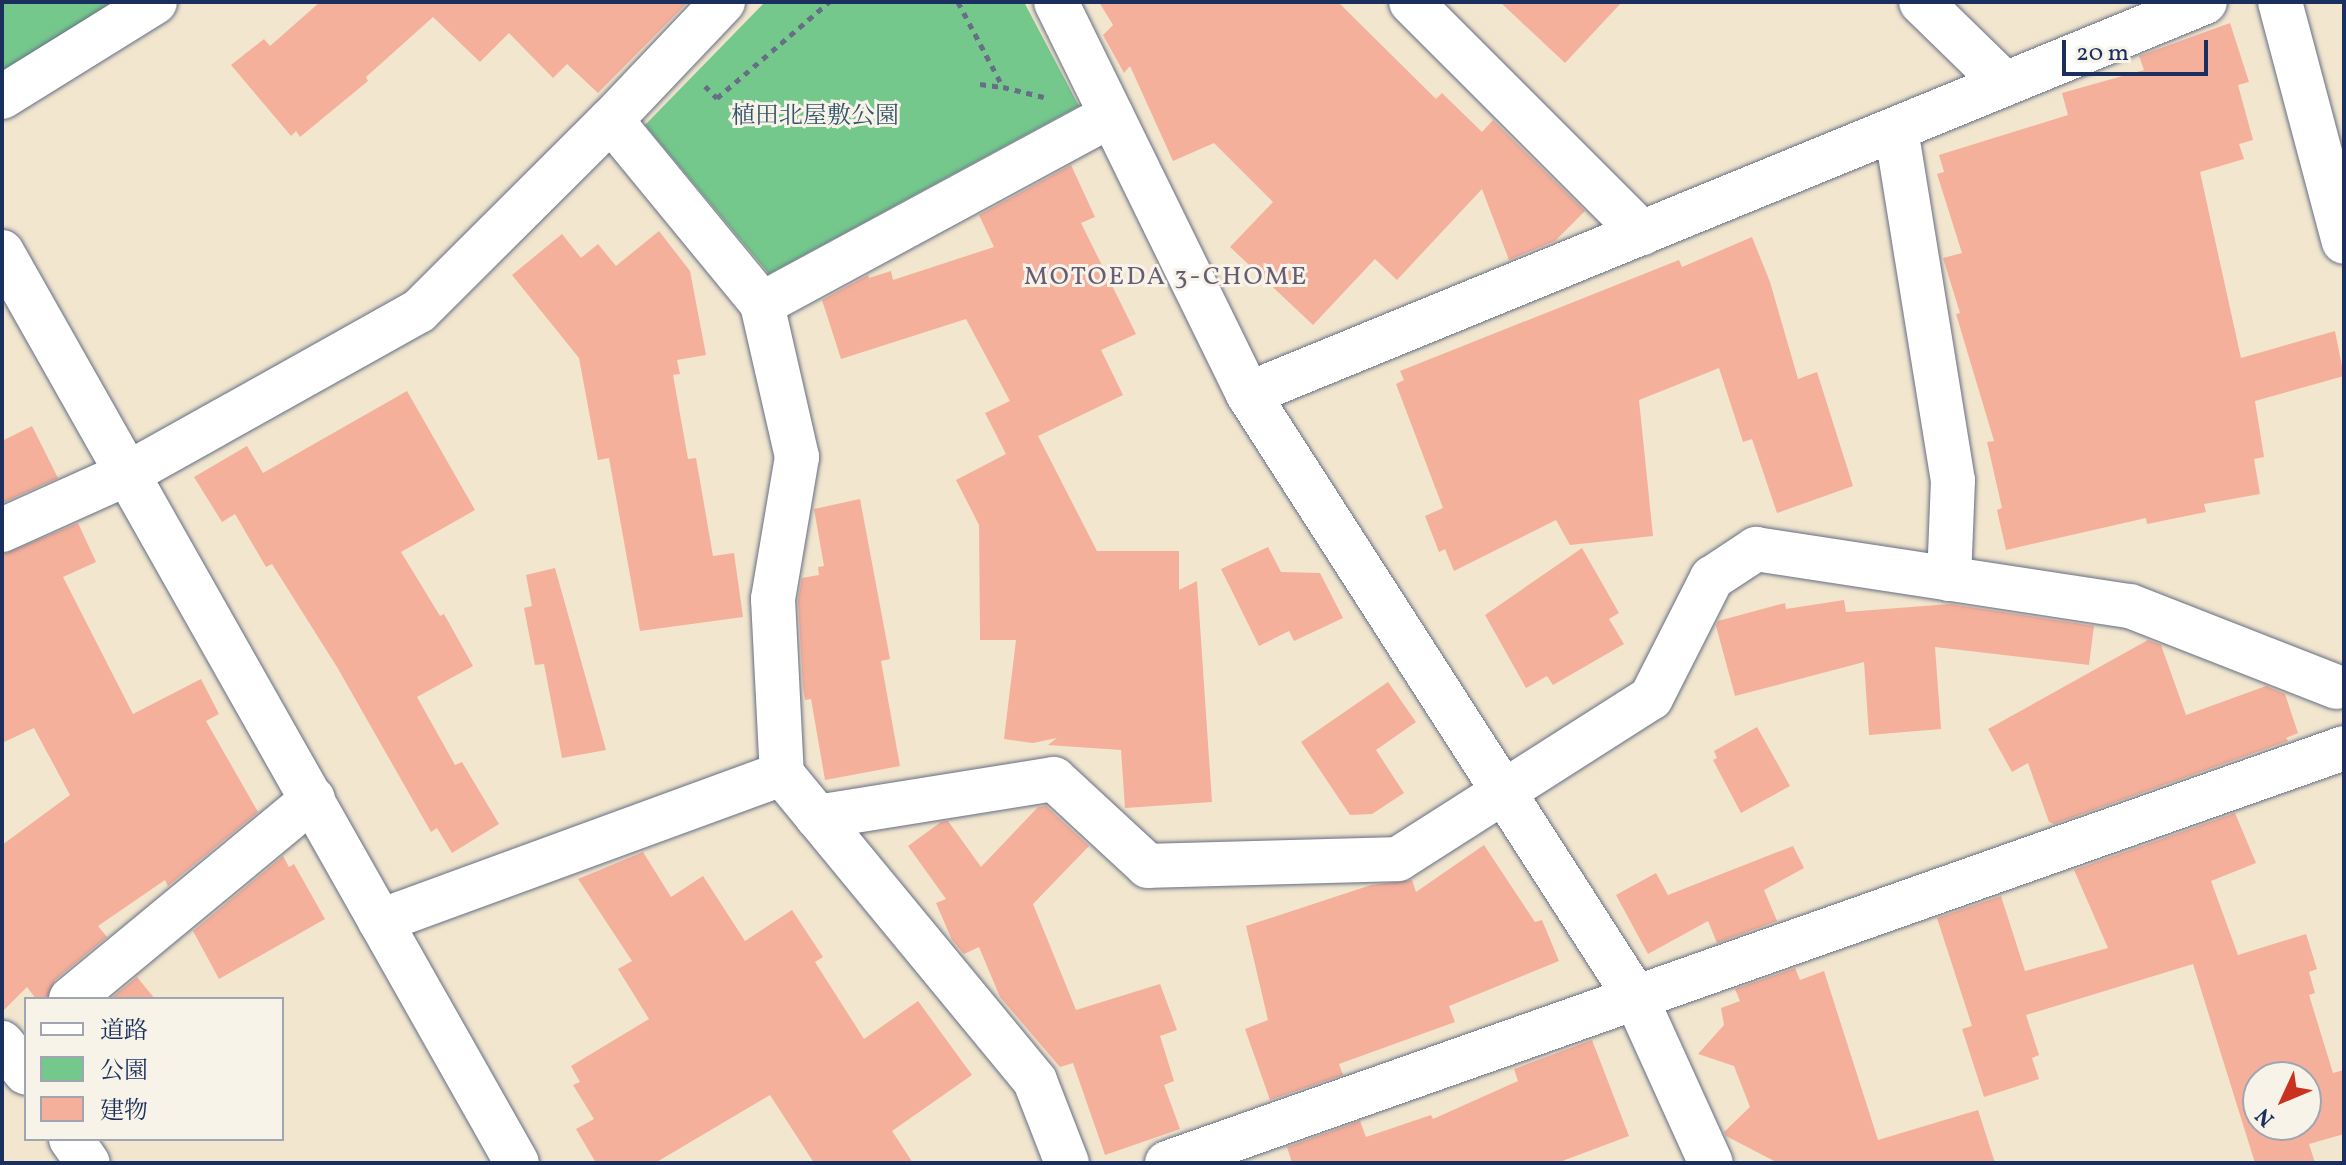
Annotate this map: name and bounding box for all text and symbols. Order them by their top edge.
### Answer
scale bar [2066,24,2212,74]
text: 20 m [2076,37,2129,71]
park label: 植田北屋敷公園 [731,104,899,132]
district label: MOTOEDA 3-CHOME [1024,262,1308,294]
legend [24,997,284,1141]
text: 道路 [100,1015,148,1049]
text: 公園 [100,1055,148,1089]
north arrow [2242,1061,2322,1141]
text: 建物 [100,1095,148,1129]
text: N [2249,1100,2283,1133]

